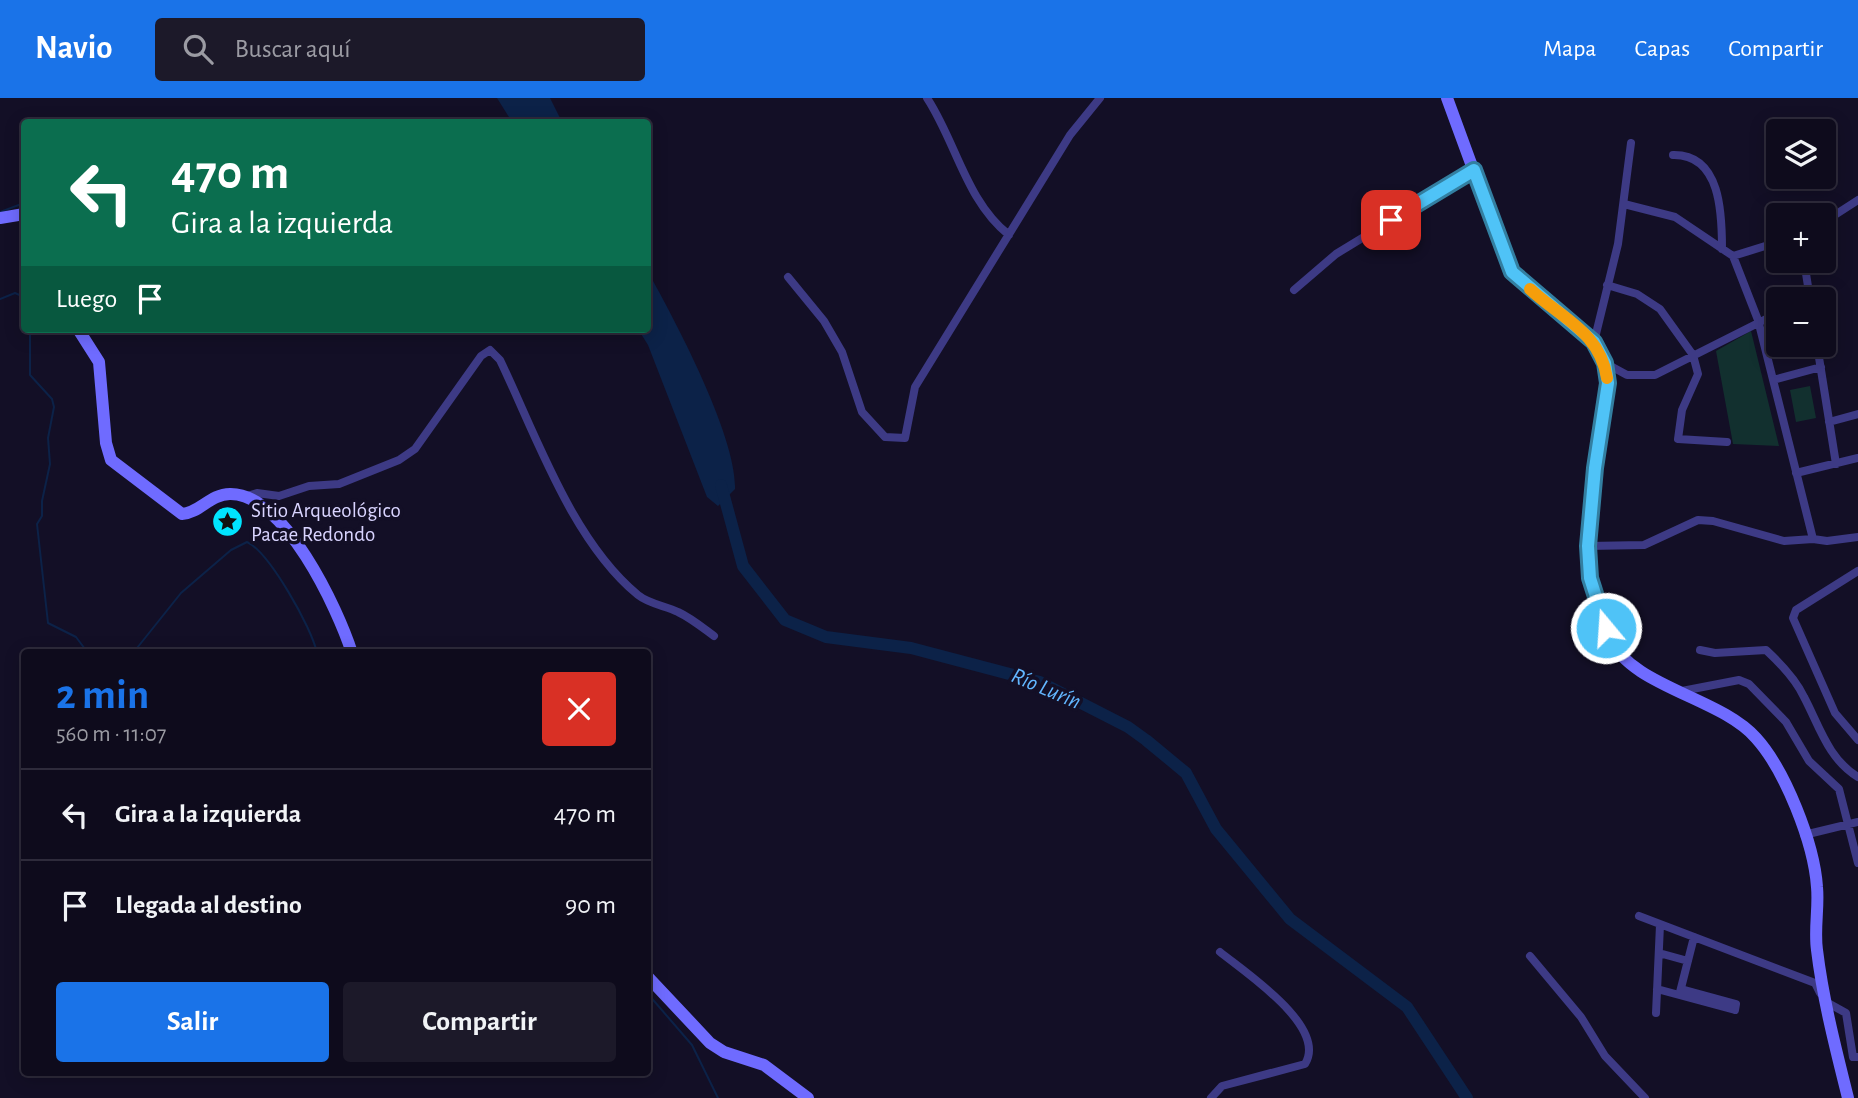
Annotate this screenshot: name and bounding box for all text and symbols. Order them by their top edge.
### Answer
search box [155,18,645,81]
icon: search [179,30,217,68]
text: Navio [35,32,113,65]
text: Buscar aquí [235,36,351,62]
text: Mapa [1543,37,1596,61]
text: Capas [1634,37,1690,61]
text: Compartir [1728,37,1823,61]
map controls [1766,119,1836,357]
button: layers [1766,119,1836,189]
icon: left [56,147,147,238]
text: 470 m [171,149,289,198]
pin [1361,190,1421,250]
icon: arrive [1372,201,1410,239]
button: + [1766,203,1836,273]
text: Gira a la izquierda [171,207,393,239]
icon: arrive [131,280,169,318]
text: Luego [56,286,117,312]
button: − [1766,287,1836,357]
place label: Sitio Arqueológico Pacae Redondo [251,500,401,545]
place icon: Sitio Arqueológico Pacae Redondo [211,505,245,539]
position arrow [1569,591,1643,665]
water label: Río Lurín [1008,664,1084,714]
button: close [542,672,616,746]
text: 2 min [56,674,149,716]
text: 560 m · 11:07 [56,723,166,746]
icon: left [56,796,94,834]
text: Gira a la izquierda [115,801,301,827]
text: 470 m [554,801,616,827]
icon: arrive [56,887,94,925]
text: Llegada al destino [115,892,302,918]
text: 90 m [565,892,616,918]
button: Salir [56,982,329,1062]
button: Compartir [343,982,616,1062]

